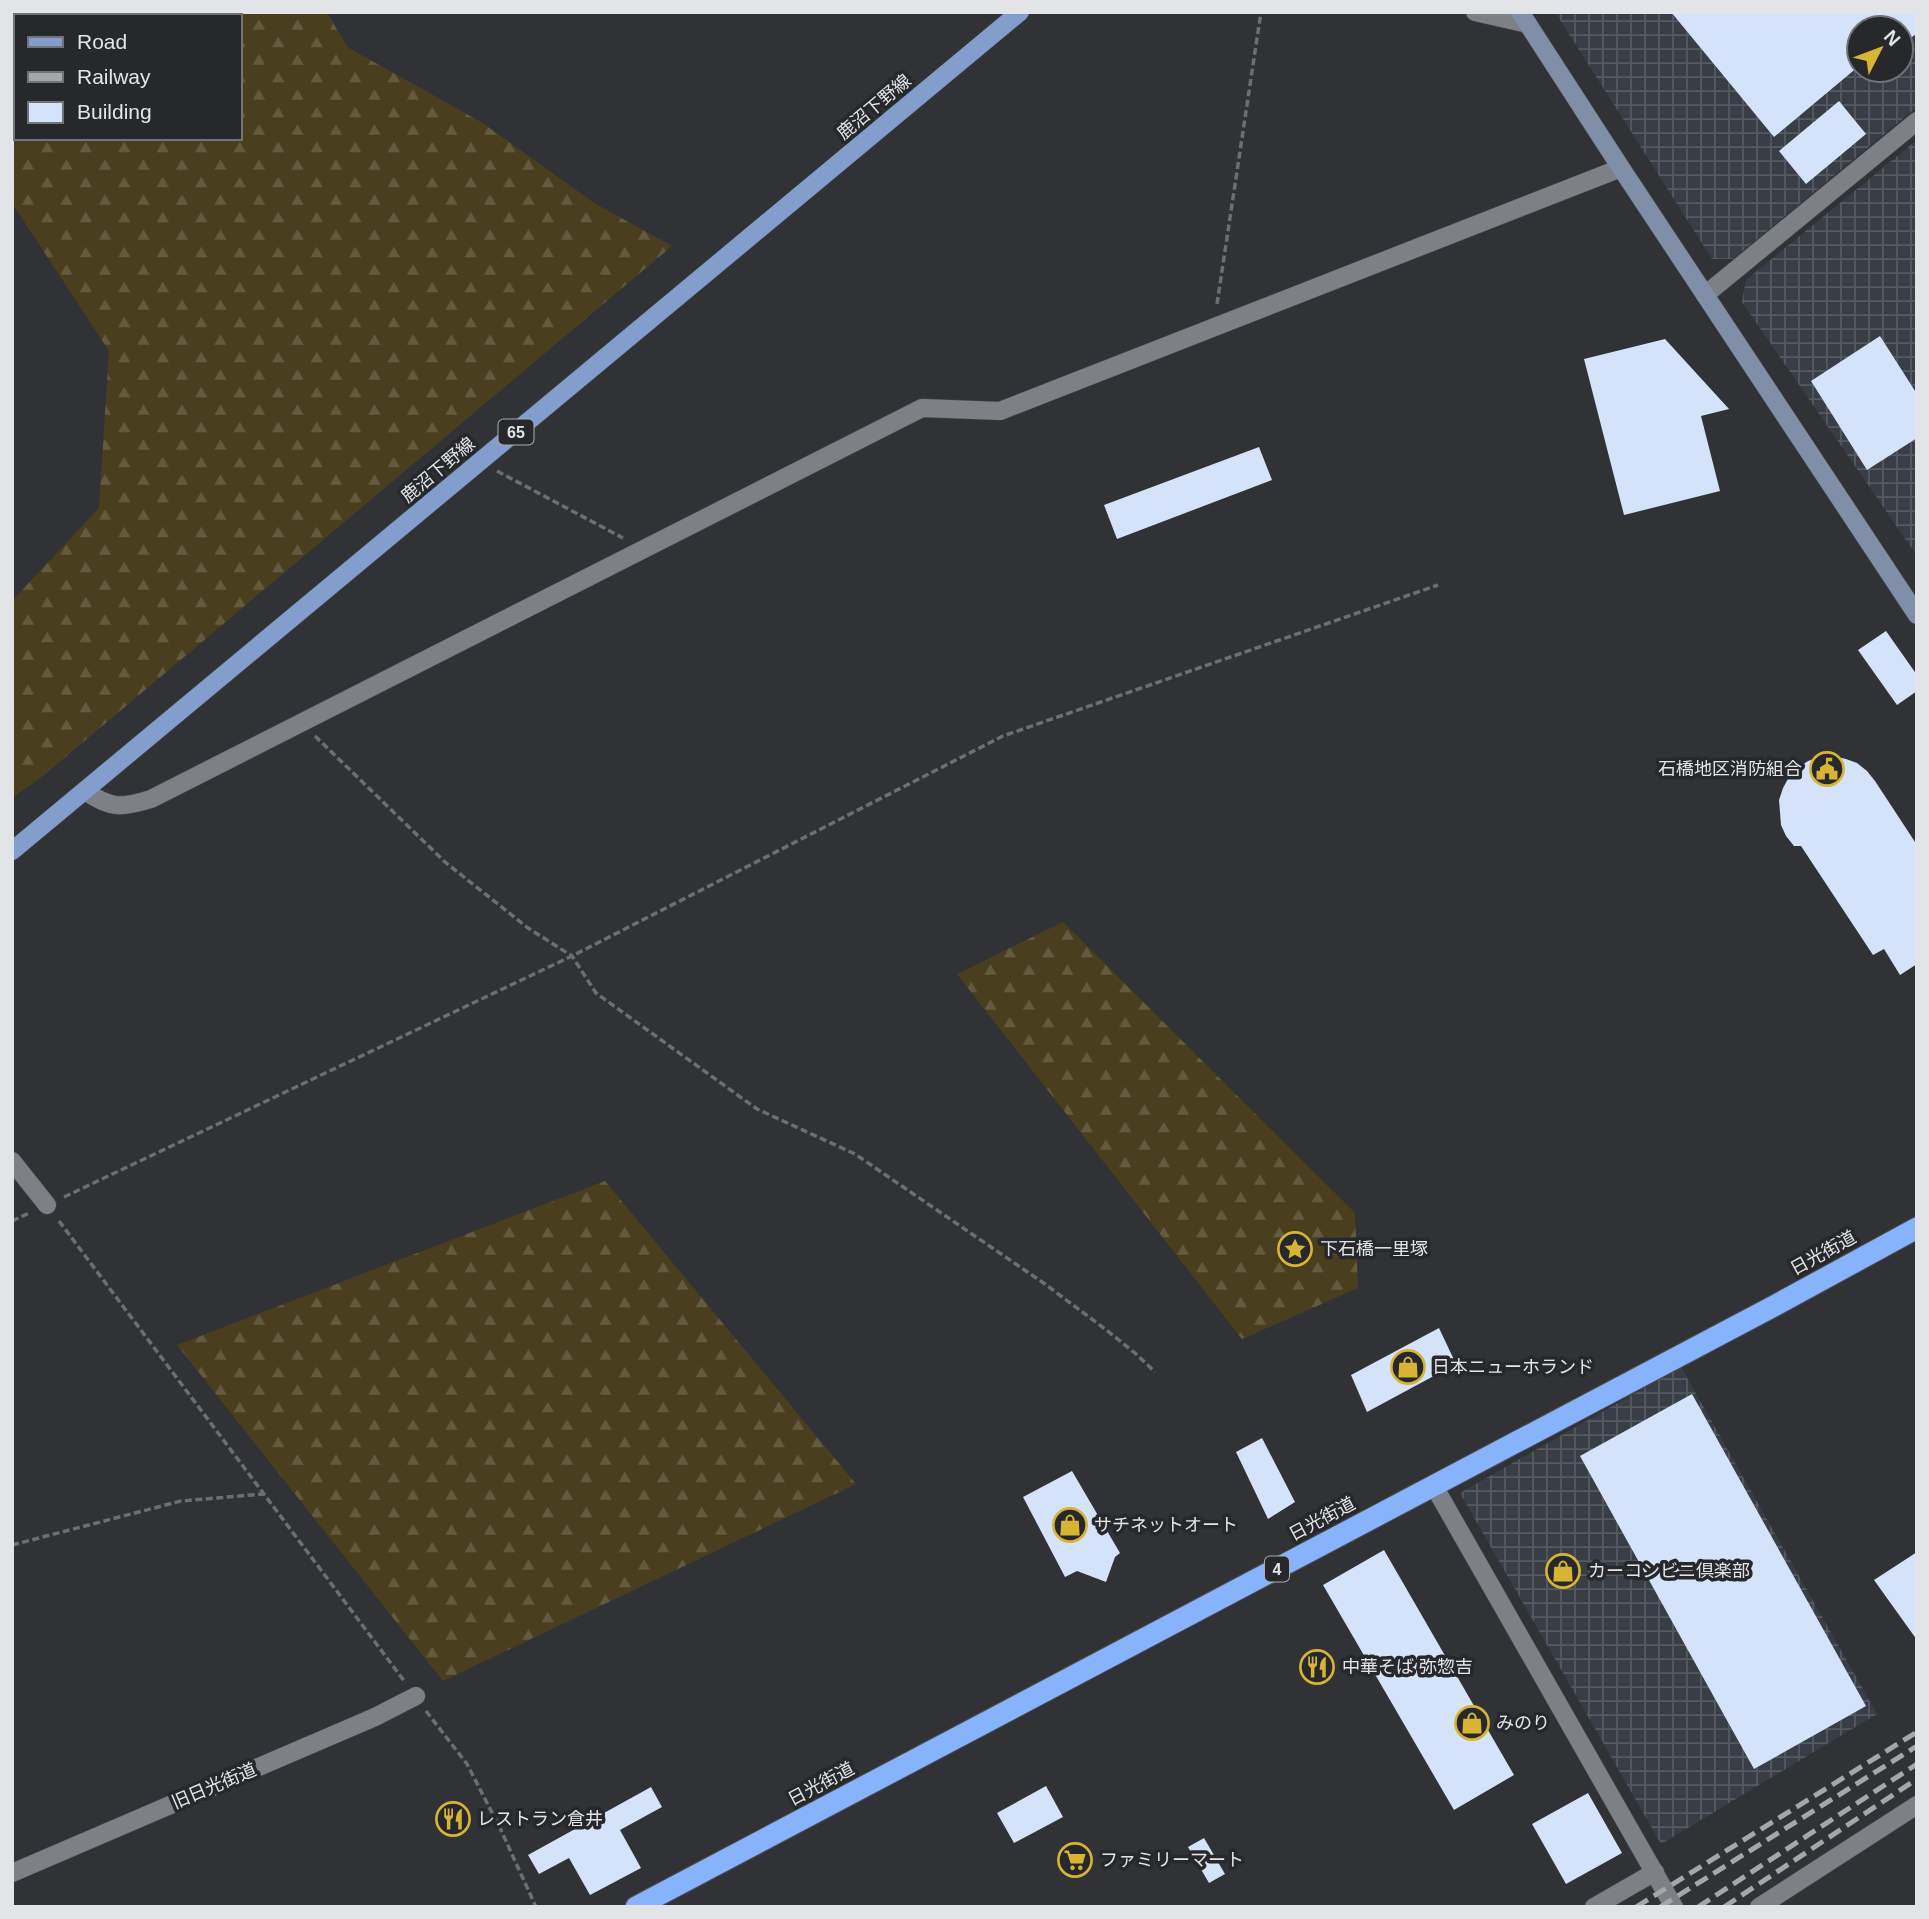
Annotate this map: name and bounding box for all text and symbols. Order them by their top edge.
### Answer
legend [14,14,242,140]
north arrow [1845,14,1915,84]
text: N [1880,26,1905,50]
text: Road [77,30,127,53]
text: Railway [77,65,151,88]
street label: 鹿沼下野線 [833,70,915,144]
text: Building [77,100,152,123]
road number: 65 [498,420,534,444]
street label: 鹿沼下野線 [397,433,479,507]
public building icon: 石橋地区消防組合 [1808,750,1846,788]
place label: 石橋地区消防組合 [1658,759,1802,779]
street label: 日光街道 [1787,1227,1859,1279]
place icon: 下石橋一里塚 [1276,1230,1314,1268]
place label: 下石橋一里塚 [1320,1239,1428,1259]
shop icon: 日本ニューホランド [1389,1348,1427,1386]
place label: 日本ニューホランド [1432,1357,1594,1377]
street label: 日光街道 [1286,1493,1358,1545]
shop icon: サチネットオート [1051,1506,1089,1544]
place label: サチネットオート [1094,1515,1238,1535]
shop icon: カーコンビニ倶楽部 [1544,1552,1582,1590]
road number: 4 [1265,1556,1289,1582]
place label: カーコンビニ倶楽部 [1588,1561,1750,1581]
restaurant icon: 中華そば 弥惣吉 [1298,1648,1336,1686]
place label: 中華そば 弥惣吉 [1342,1657,1473,1677]
shop icon: みのり [1453,1704,1491,1742]
place label: みのり [1496,1713,1550,1733]
street label: 日光街道 [785,1758,857,1810]
street label: 旧日光街道 [169,1759,259,1813]
restaurant icon: レストラン倉井 [434,1800,472,1838]
place label: レストラン倉井 [477,1809,603,1829]
supermarket icon: ファミリーマート [1056,1841,1094,1879]
place label: ファミリーマート [1100,1850,1244,1870]

